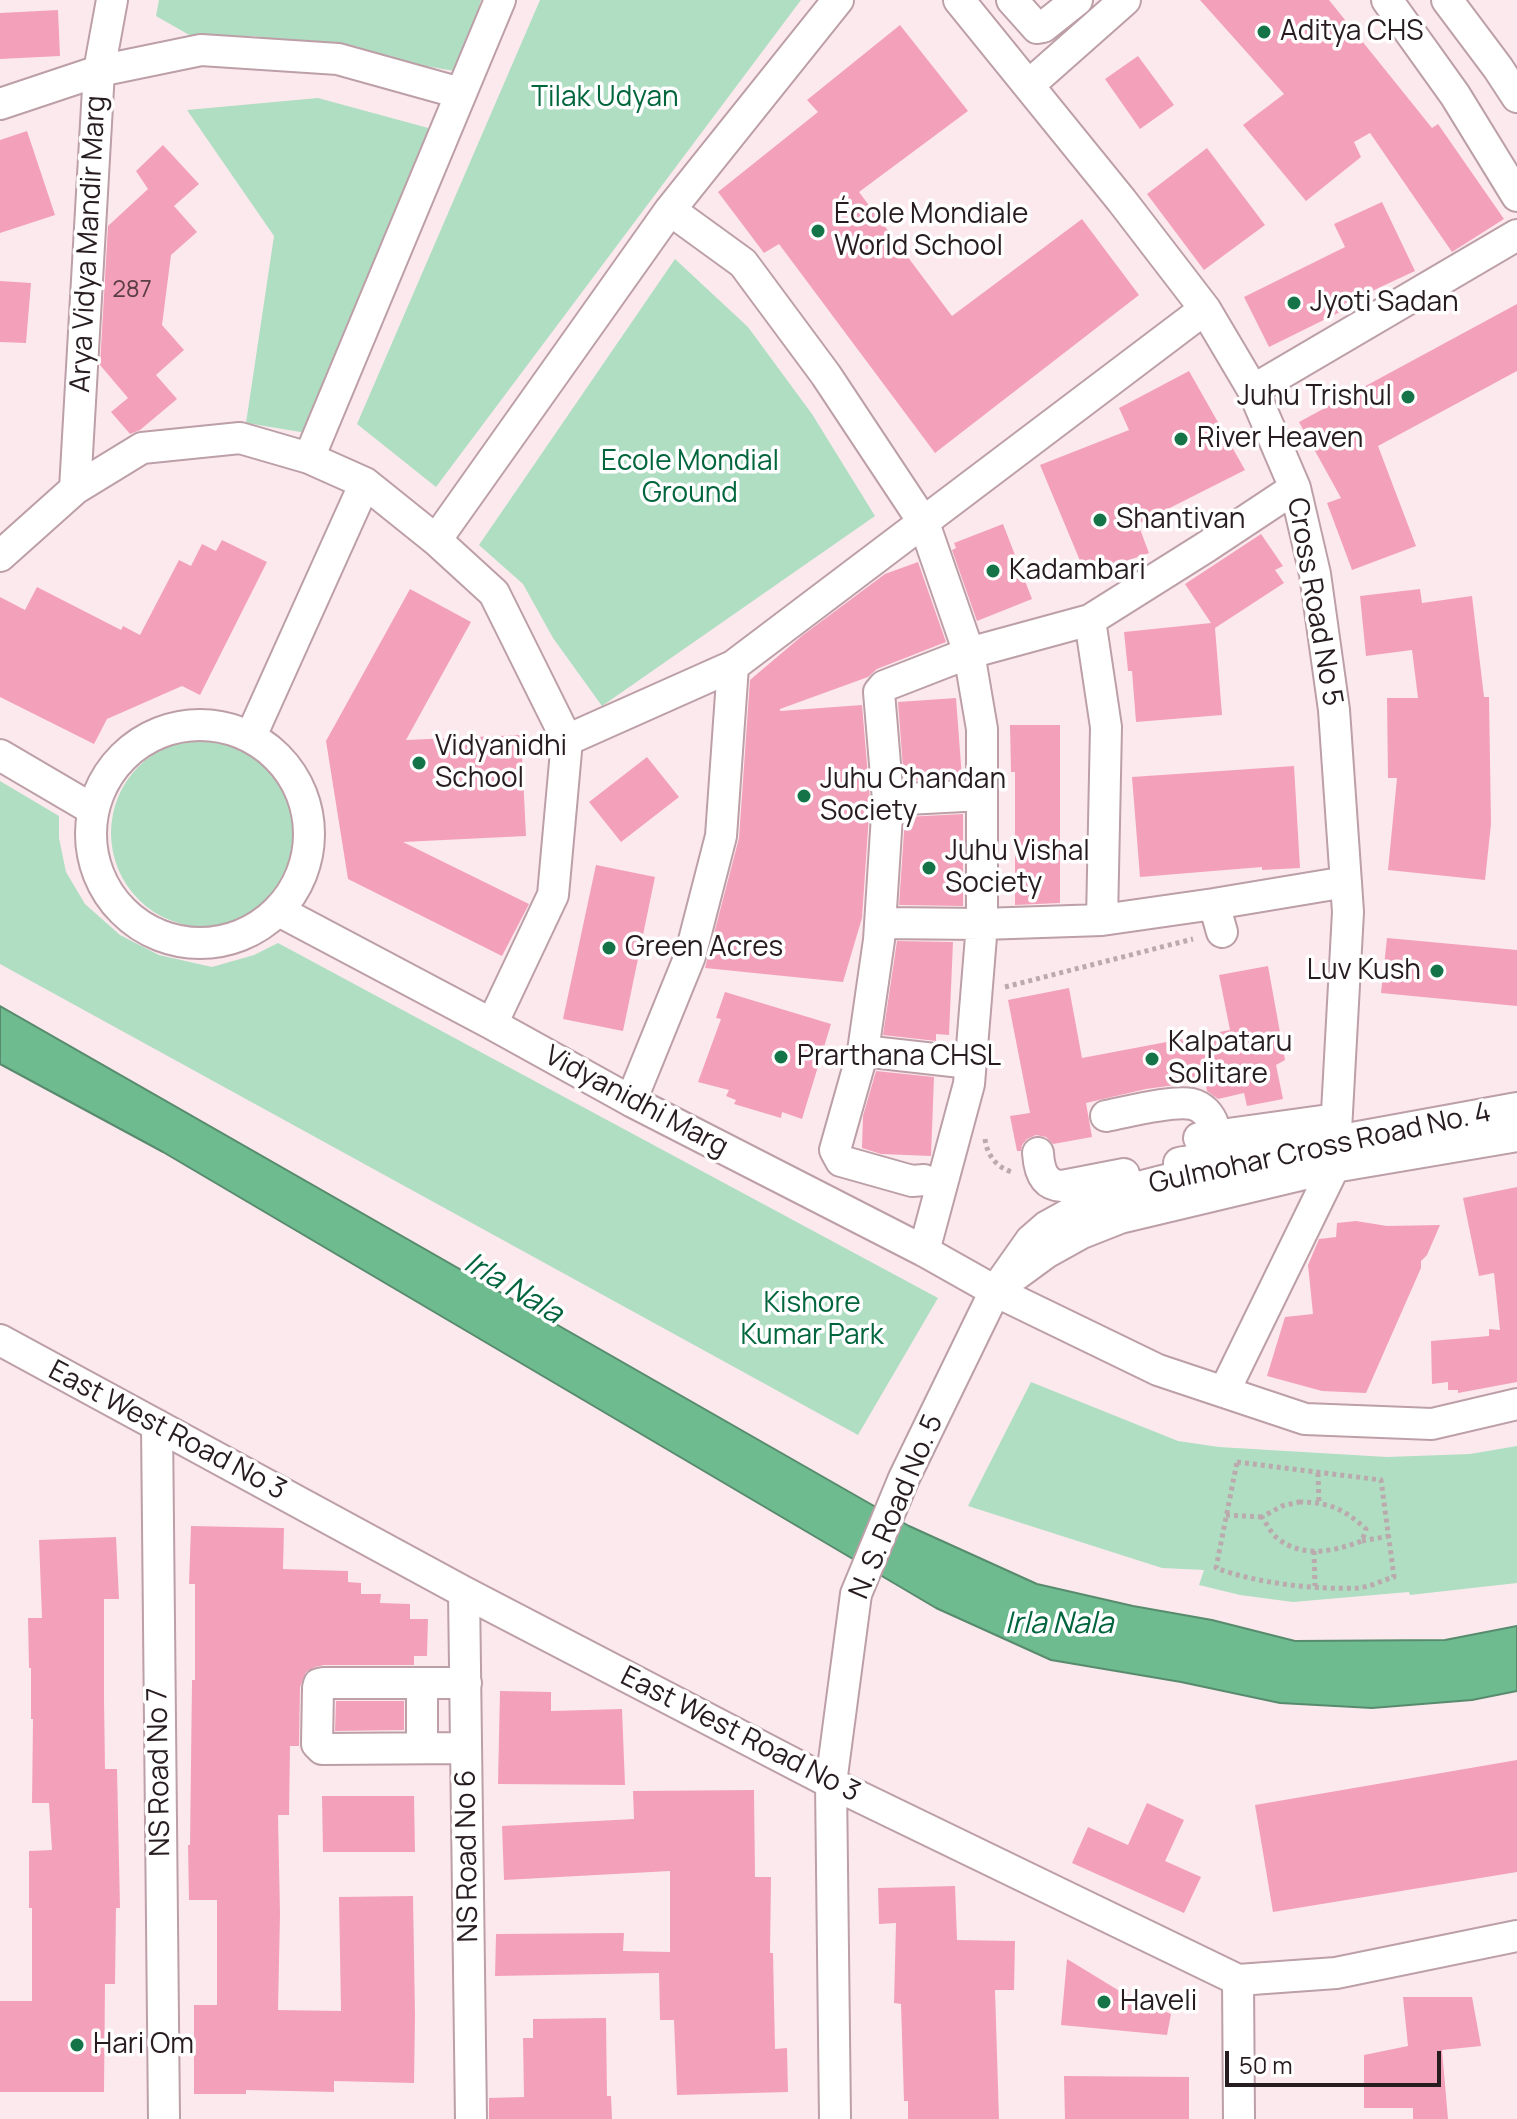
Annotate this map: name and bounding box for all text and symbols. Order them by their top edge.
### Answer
place label: Aditya CHS [1280,15,1423,49]
marker: Aditya CHS [1255,23,1273,41]
park label: Tilak Udyan [531,81,679,115]
street label: Arya Vidya Mandir Marg [64,95,114,393]
place label: École Mondiale World School [834,198,1028,264]
marker: École Mondiale World School [809,222,827,240]
house number: 287 [112,276,152,304]
place label: Jyoti Sadan [1310,286,1459,320]
marker: Jyoti Sadan [1285,294,1303,312]
place label: Juhu Trishul [1237,380,1392,414]
marker: Juhu Trishul [1399,388,1417,406]
place label: River Heaven [1197,422,1363,456]
marker: River Heaven [1172,430,1190,448]
park label: Ecole Mondial Ground [601,445,779,511]
street label: Cross Road No 5 [1279,495,1349,709]
place label: Shantivan [1116,503,1245,537]
marker: Shantivan [1091,511,1109,529]
place label: Kadambari [1009,554,1146,588]
marker: Kadambari [984,562,1002,580]
place label: Vidyanidhi School [435,730,567,796]
marker: Vidyanidhi School [410,754,428,772]
place label: Juhu Chandan Society [820,763,1006,829]
marker: Juhu Chandan Society [795,787,813,805]
place label: Juhu Vishal Society [945,835,1090,901]
marker: Juhu Vishal Society [920,859,938,877]
place label: Green Acres [625,931,783,965]
marker: Green Acres [600,939,618,957]
place label: Luv Kush [1307,954,1421,988]
marker: Luv Kush [1428,962,1446,980]
place label: Kalpataru Solitare [1168,1026,1292,1092]
street label: Vidyanidhi Marg [539,1040,733,1164]
place label: Prarthana CHSL [797,1040,1001,1074]
marker: Prarthana CHSL [772,1048,790,1066]
marker: Kalpataru Solitare [1143,1050,1161,1068]
street label: Gulmohar Cross Road No. 4 [1146,1096,1494,1202]
water label: Irla Nala [457,1246,569,1332]
park label: Kishore Kumar Park [740,1287,884,1353]
street label: East West Road No 3 [42,1354,292,1508]
street label: N. S. Road No. 5 [843,1410,951,1604]
water label: Irla Nala [1005,1607,1113,1643]
street label: East West Road No 3 [615,1660,865,1810]
street label: NS Road No 7 [142,1687,178,1857]
street label: NS Road No 6 [450,1769,486,1943]
place label: Haveli [1120,1985,1197,2019]
marker: Haveli [1095,1993,1113,2011]
place label: Hari Om [93,2028,194,2062]
scale bar [1229,2035,1445,2085]
marker: Hari Om [68,2036,86,2054]
text: 50 m [1239,2048,1293,2081]

